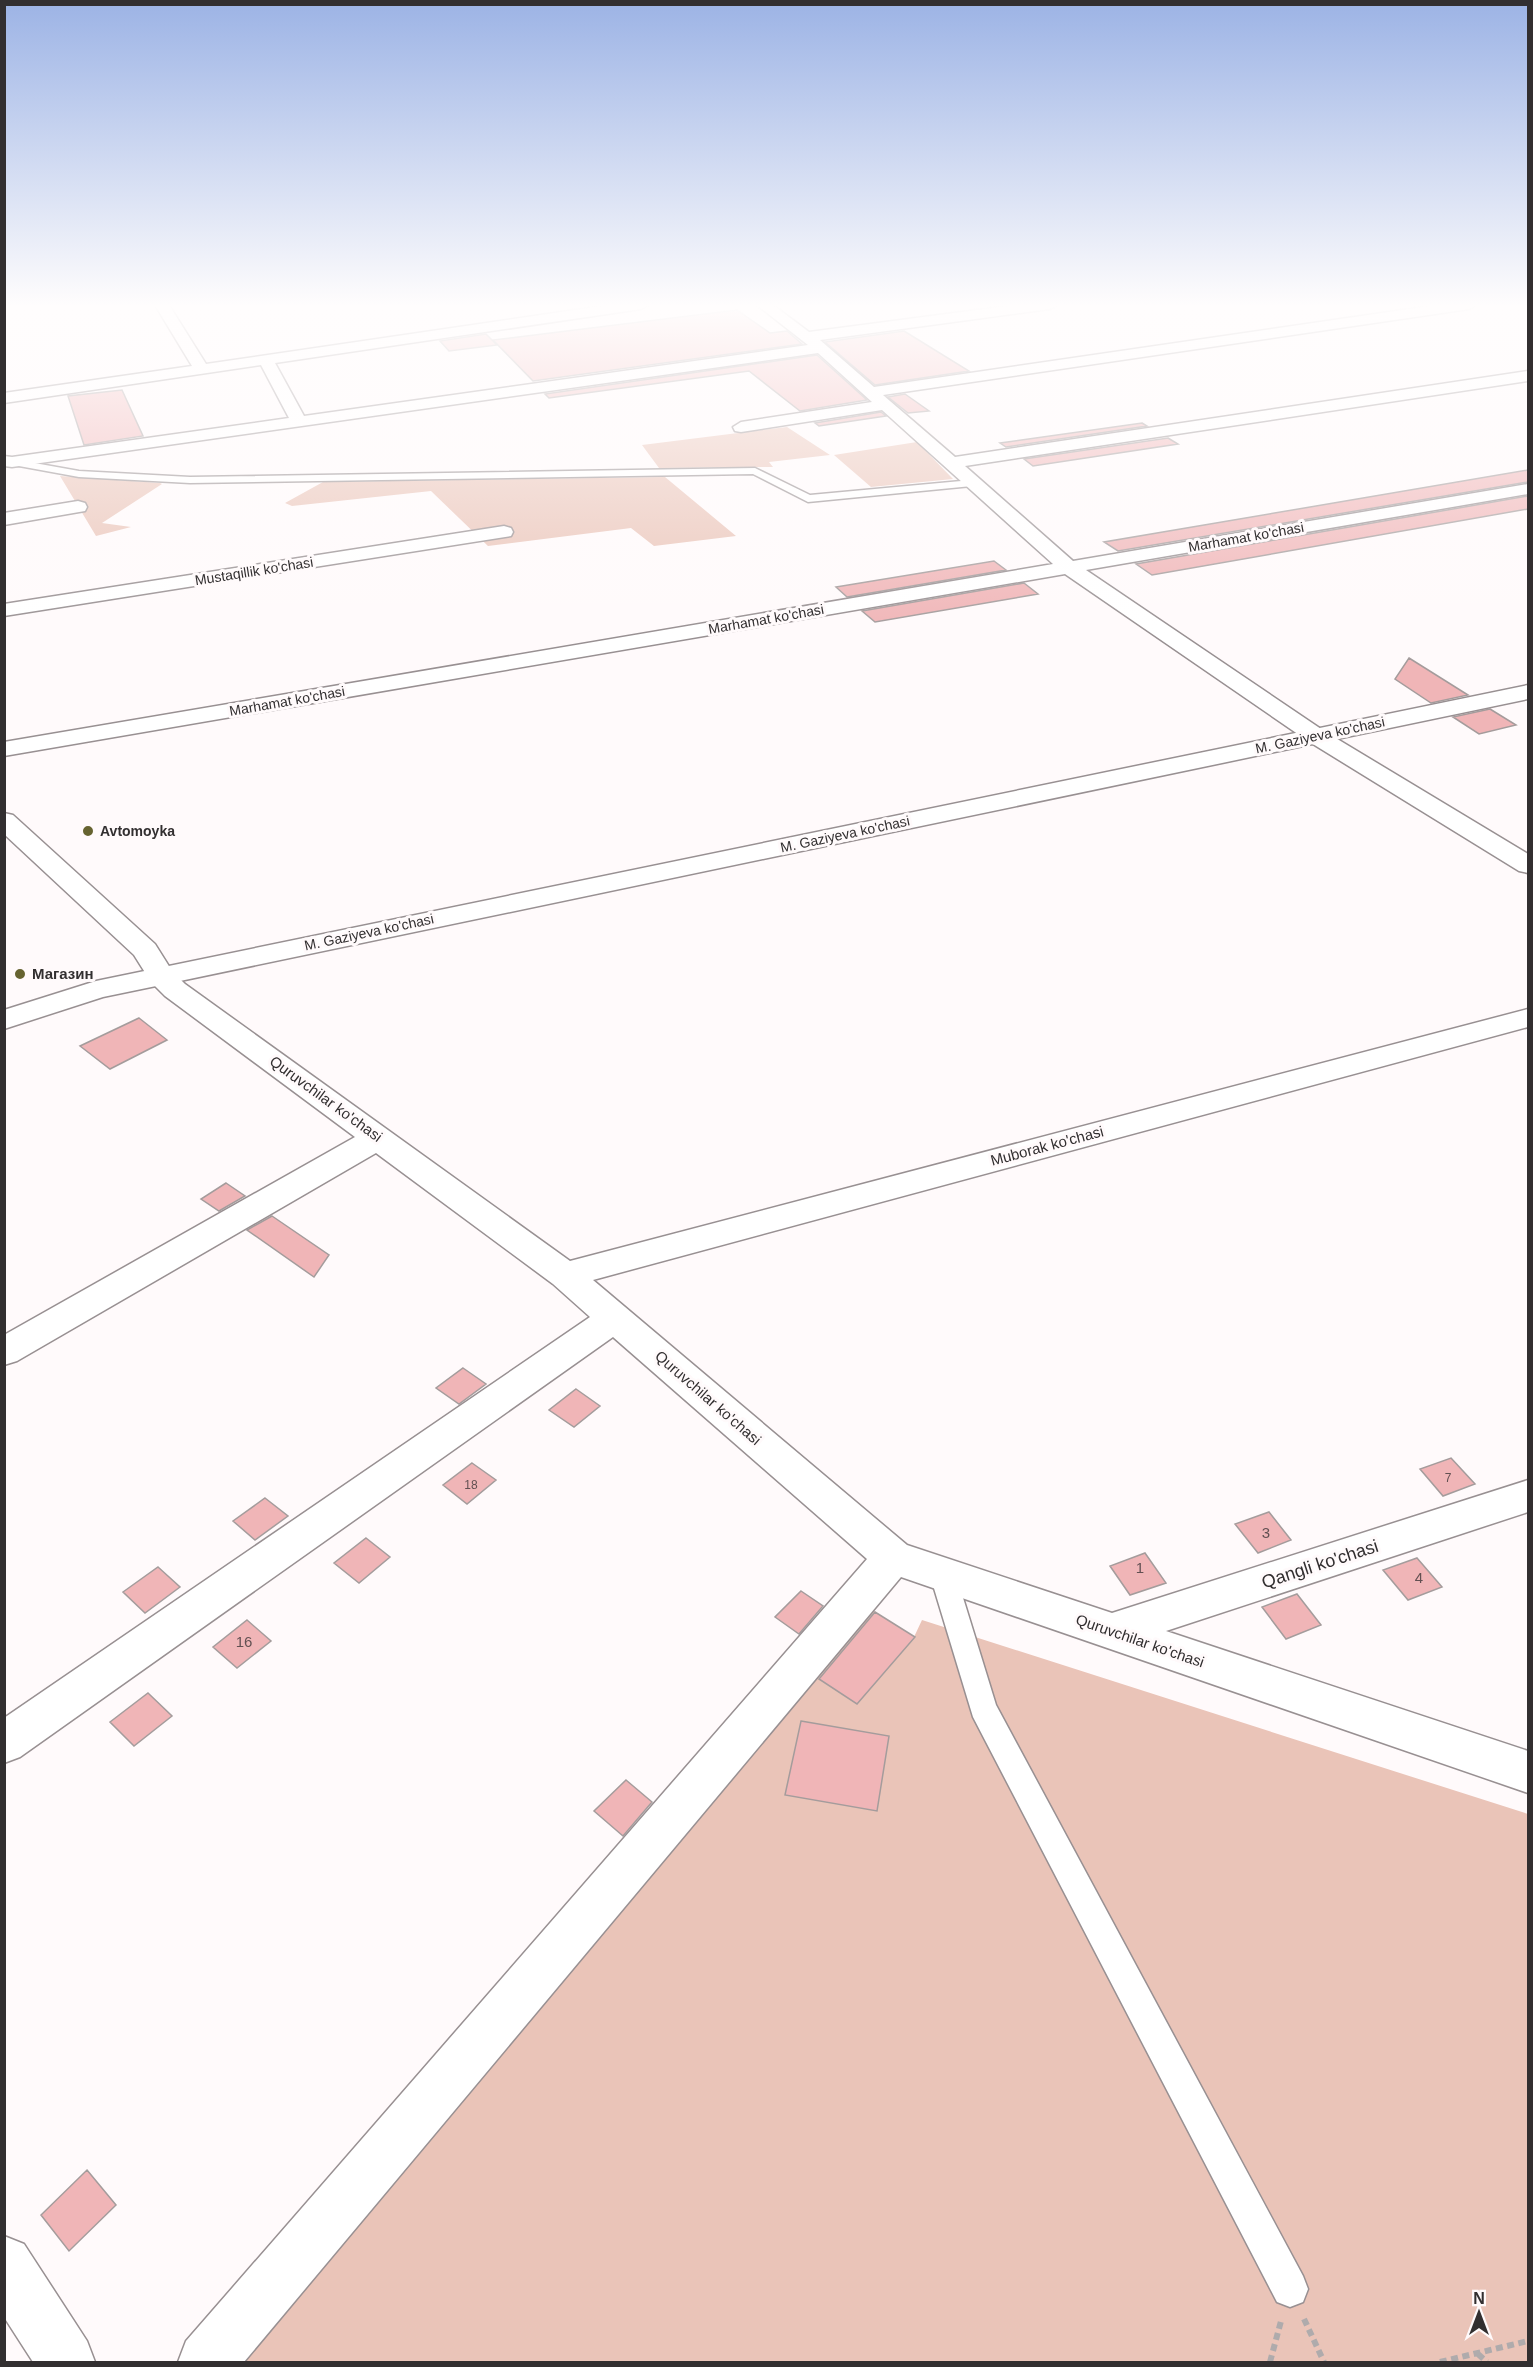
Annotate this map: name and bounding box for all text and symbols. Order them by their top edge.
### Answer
street label: Marhamat ko'chasi [1187,519,1305,555]
street label: Mustaqillik ko'chasi [194,554,314,588]
street label: Marhamat ko'chasi [707,601,825,637]
street label: Marhamat ko'chasi [228,683,346,719]
street label: M. Gaziyeva ko'chasi [1254,713,1386,757]
street label: M. Gaziyeva ko'chasi [779,812,911,856]
place label: Avtomoyka [100,823,175,839]
marker: Avtomoyka [81,824,95,838]
street label: M. Gaziyeva ko'chasi [303,910,435,954]
place label: Магазин [32,965,94,982]
marker: Магазин [13,967,27,981]
street label: Quruvchilar ko'chasi [267,1052,386,1145]
street label: Muborak ko'chasi [989,1122,1105,1169]
street label: Quruvchilar ko'chasi [652,1347,765,1448]
house number: 7 [1445,1471,1452,1485]
house number: 18 [464,1478,478,1492]
house number: 3 [1262,1524,1270,1541]
street label: Qangli ko'chasi [1259,1536,1381,1592]
house number: 1 [1136,1559,1144,1576]
house number: 4 [1415,1569,1423,1586]
street label: Quruvchilar ko'chasi [1074,1611,1207,1670]
house number: 16 [236,1633,252,1650]
north arrow [1449,2283,1509,2343]
text: N [1473,2290,1485,2307]

